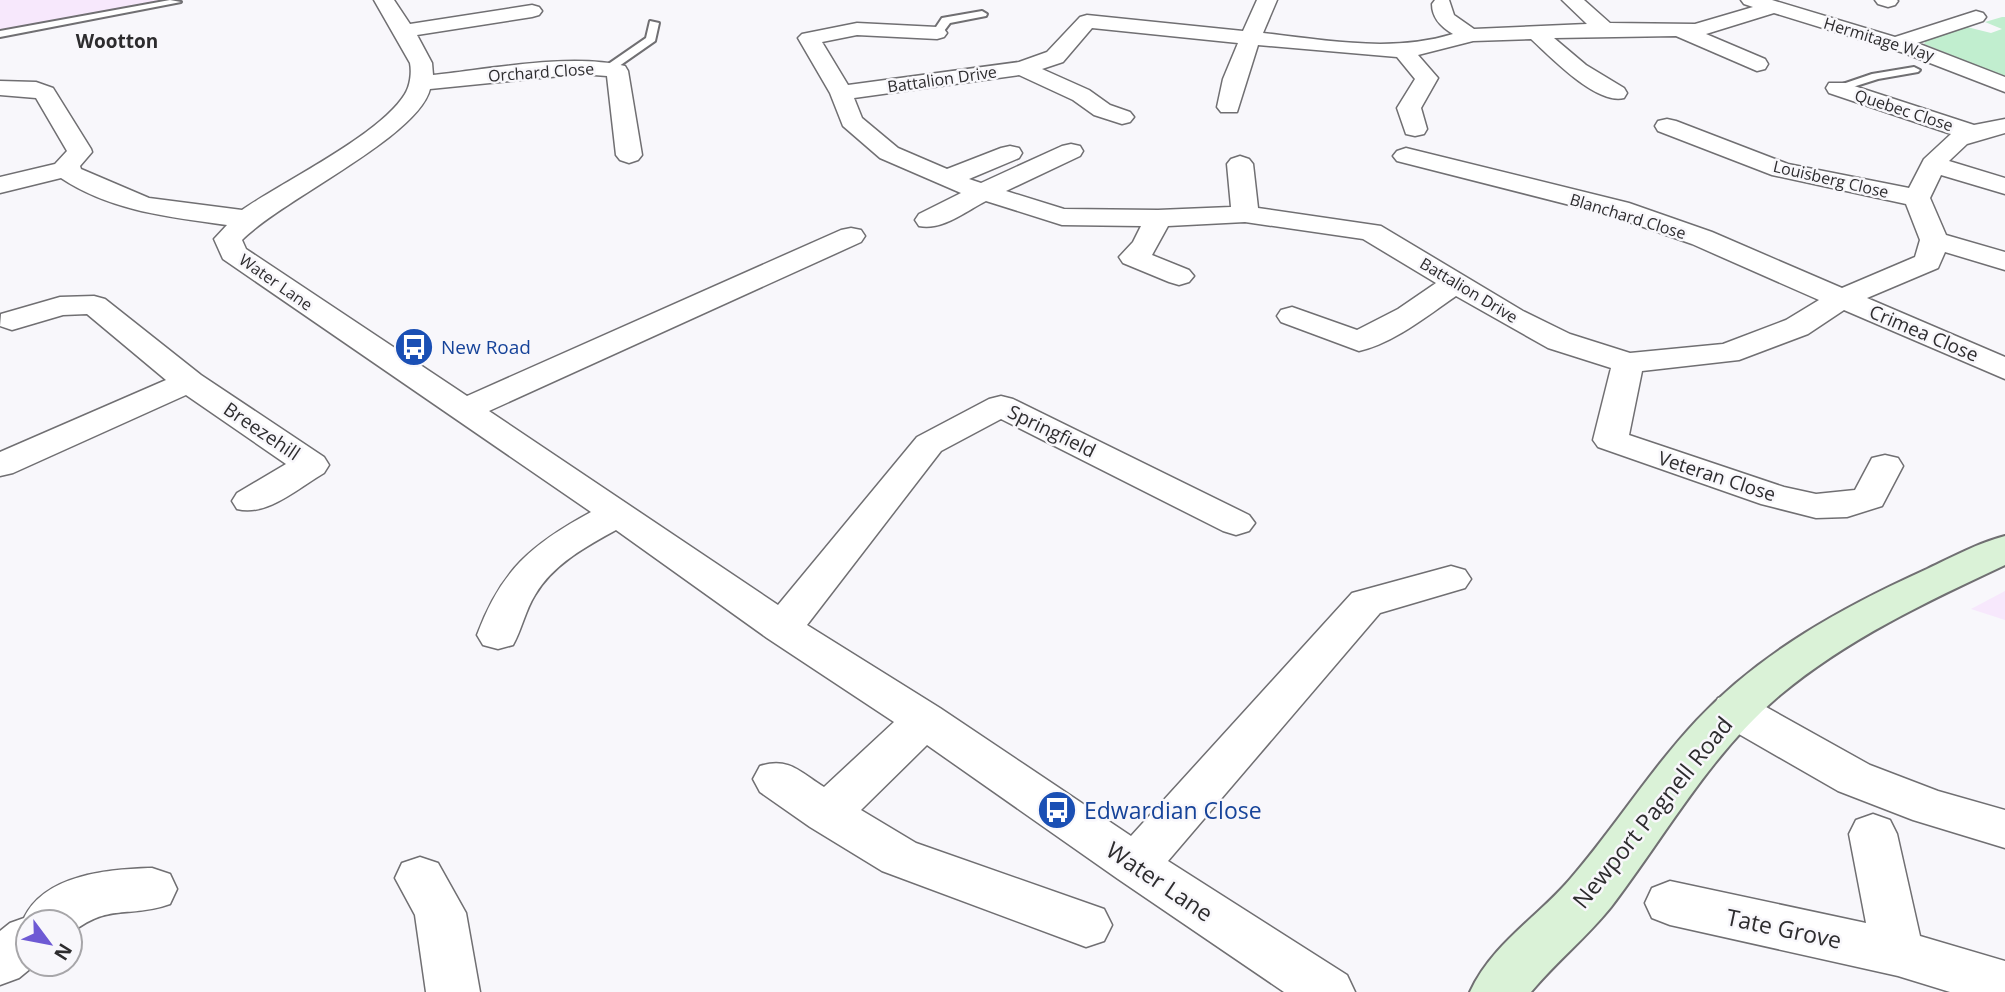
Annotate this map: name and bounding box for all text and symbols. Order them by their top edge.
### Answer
street label: Hermitage Way [1821,12,1938,67]
district label: Wootton [76,28,158,54]
street label: Orchard Close [487,57,595,87]
street label: Battalion Drive [886,60,998,98]
street label: Quebec Close [1852,84,1956,136]
street label: Louisberg Close [1771,155,1891,203]
street label: Blanchard Close [1567,188,1689,244]
street label: Water Lane [235,249,317,315]
street label: Battalion Drive [1416,252,1522,328]
street label: Crimea Close [1865,298,1983,368]
bus stop icon: New Road [393,326,435,368]
place label: New Road [441,334,531,360]
street label: Breezehill [219,396,305,466]
street label: Springfield [1004,399,1100,463]
street label: Veteran Close [1655,445,1779,507]
street label: Newport Pagnell Road [1565,709,1739,915]
bus stop icon: Edwardian Close [1036,789,1078,831]
place label: Edwardian Close [1084,794,1262,826]
street label: Water Lane [1100,834,1220,928]
street label: Tate Grove [1723,900,1845,956]
north arrow [14,908,84,978]
text: N [48,939,79,965]

